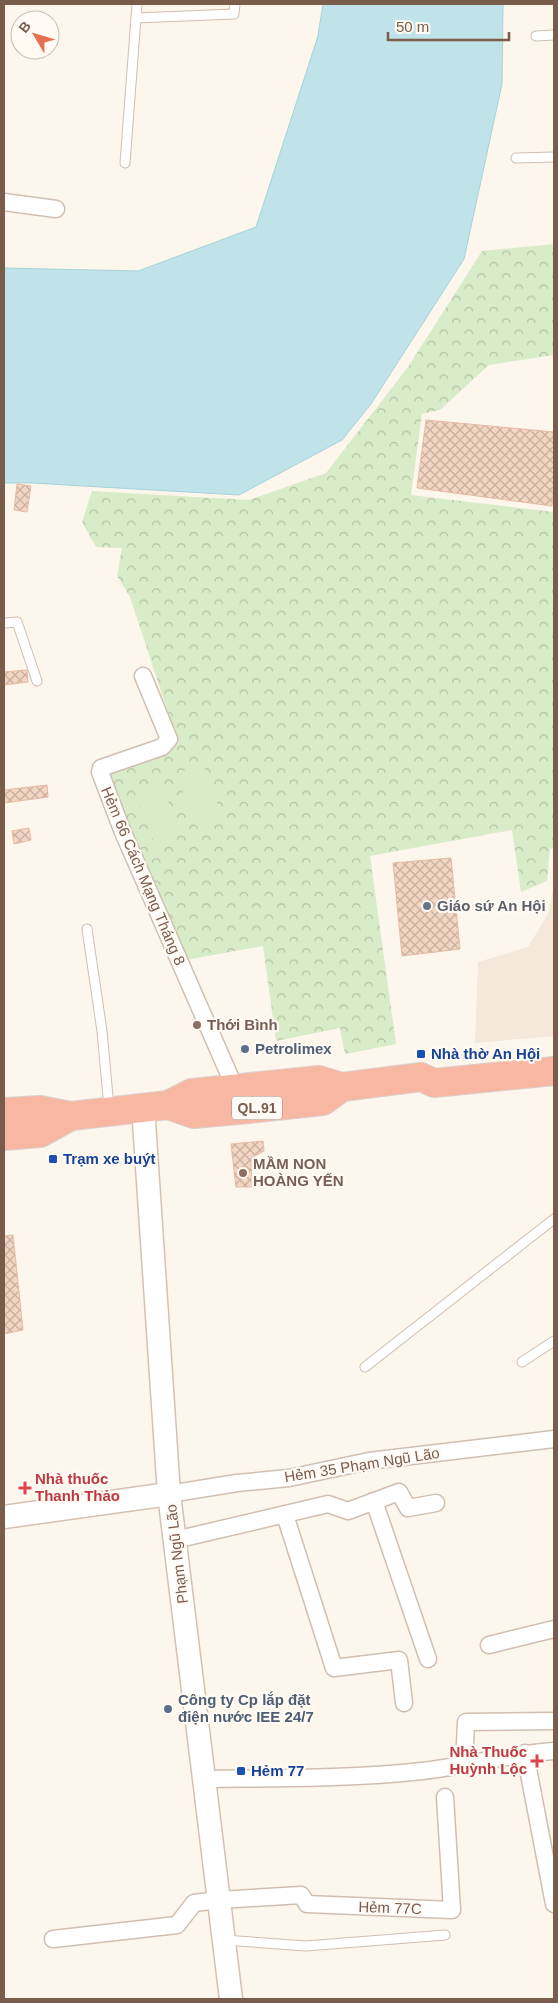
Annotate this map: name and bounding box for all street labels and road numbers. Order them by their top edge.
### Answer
street label: Hẻm 66 Cách Mạng Tháng 8 [98,784,189,968]
road number: QL.91 [232,1096,282,1120]
street label: Hẻm 35 Phạm Ngũ Lão [283,1444,441,1485]
street label: Phạm Ngũ Lão [162,1503,191,1605]
street label: Hẻm 77C [358,1898,422,1917]

